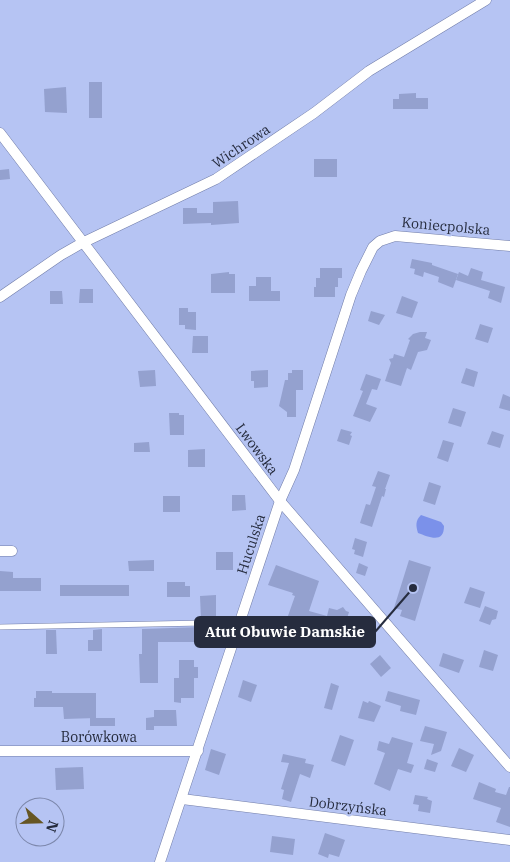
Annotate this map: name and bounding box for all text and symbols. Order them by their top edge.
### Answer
street label: Wichrowa [209,120,274,172]
street label: Koniecpolska [401,213,491,239]
street label: Lwowska [232,420,282,479]
street label: Huculska [233,511,269,576]
callout: Atut Obuwie Damskie [195,617,375,647]
text: Atut Obuwie Damskie [205,622,365,641]
street label: Borówkowa [61,728,138,746]
street label: Dobrzyńska [308,792,388,820]
north arrow [15,797,65,847]
text: N [42,818,63,835]

